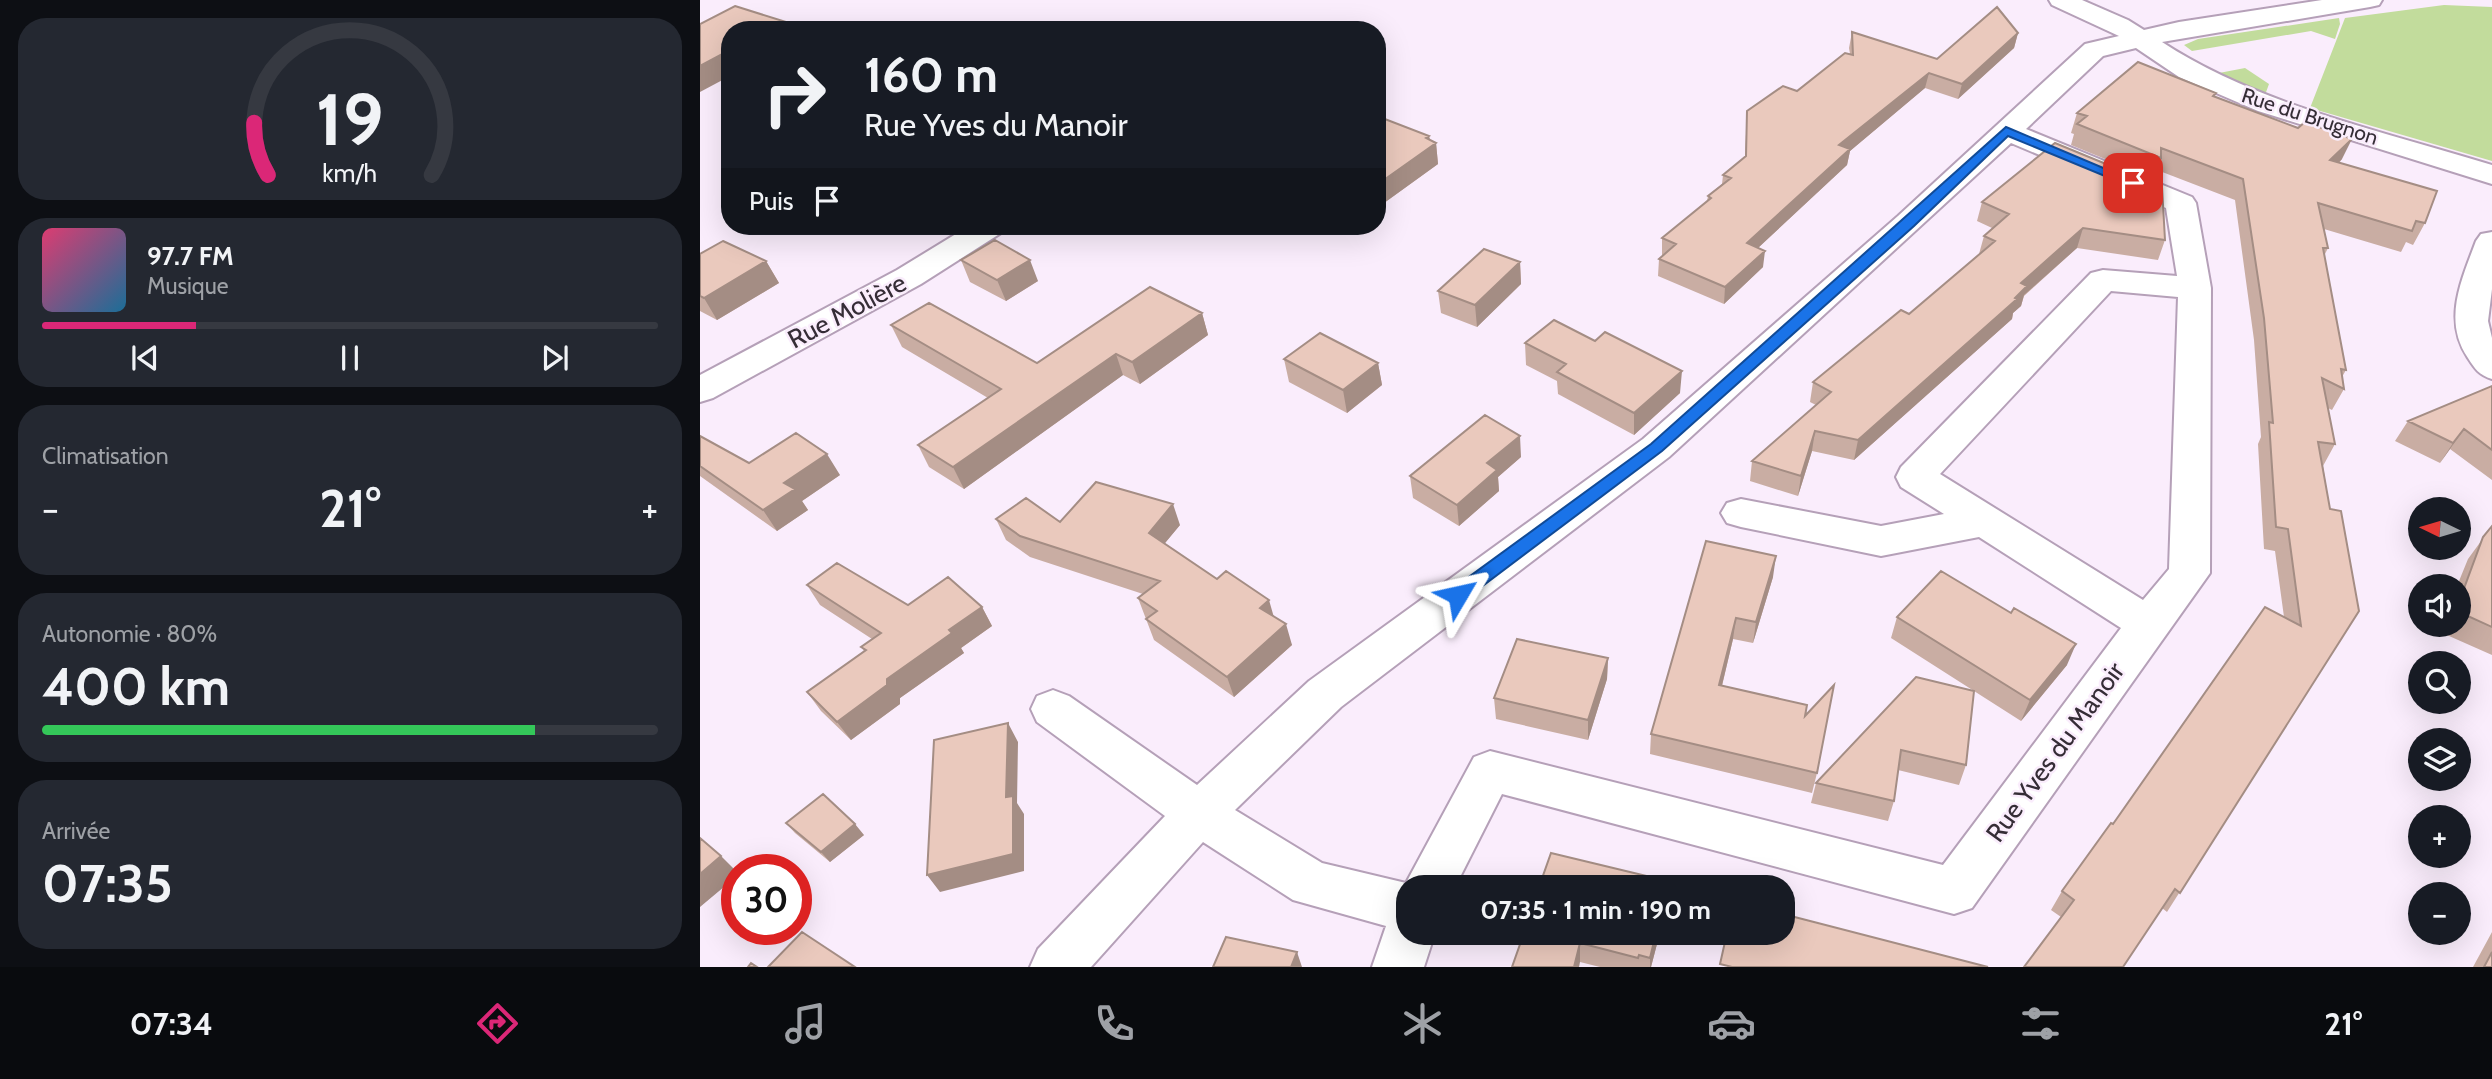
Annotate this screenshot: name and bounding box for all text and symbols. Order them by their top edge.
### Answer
text: 160 m [864,45,998,104]
icon: right [749,49,840,140]
text: 19 [316,75,384,163]
street label: Rue du Brugnon [2239,82,2381,150]
text: Rue Yves du Manoir [864,105,1128,144]
pin [2103,153,2163,213]
text: km/h [323,158,377,188]
icon: arrive [2114,164,2152,202]
icon: arrive [808,182,846,220]
text: Puis [749,185,794,217]
text: 97.7 FM [147,240,234,272]
street label: Rue Molière [782,266,912,356]
text: Musique [147,272,229,300]
icon: previous [126,339,164,377]
icon: pause [331,339,369,377]
icon: next [536,339,574,377]
text: Climatisation [42,442,169,470]
text: 21° [319,477,381,540]
text: − [42,485,59,532]
text: + [641,485,658,532]
north arrow [2408,497,2471,560]
map controls [2408,497,2471,945]
position arrow [1421,558,1495,632]
button: sound [2408,574,2471,637]
text: Autonomie · 80% [42,620,217,648]
button: search [2408,651,2471,714]
text: 400 km [42,655,230,718]
street label: Rue Yves du Manoir [1979,655,2131,848]
button: layers [2408,728,2471,791]
button: + [2408,805,2471,868]
text: Arrivée [42,817,110,845]
text: 07:35 [42,852,173,915]
speed limit sign: 30 [721,854,812,945]
button: − [2408,882,2471,945]
text: 07:35 · 1 min · 190 m [1480,894,1711,926]
icon: directions [473,999,522,1048]
icon: music [781,999,830,1048]
icon: phone [1090,999,1139,1048]
icon: climate [1398,999,1447,1048]
icon: car [1707,999,1756,1048]
icon: filters [2016,999,2065,1048]
text: 07:34 [130,1004,213,1043]
text: 21° [2324,1004,2362,1043]

